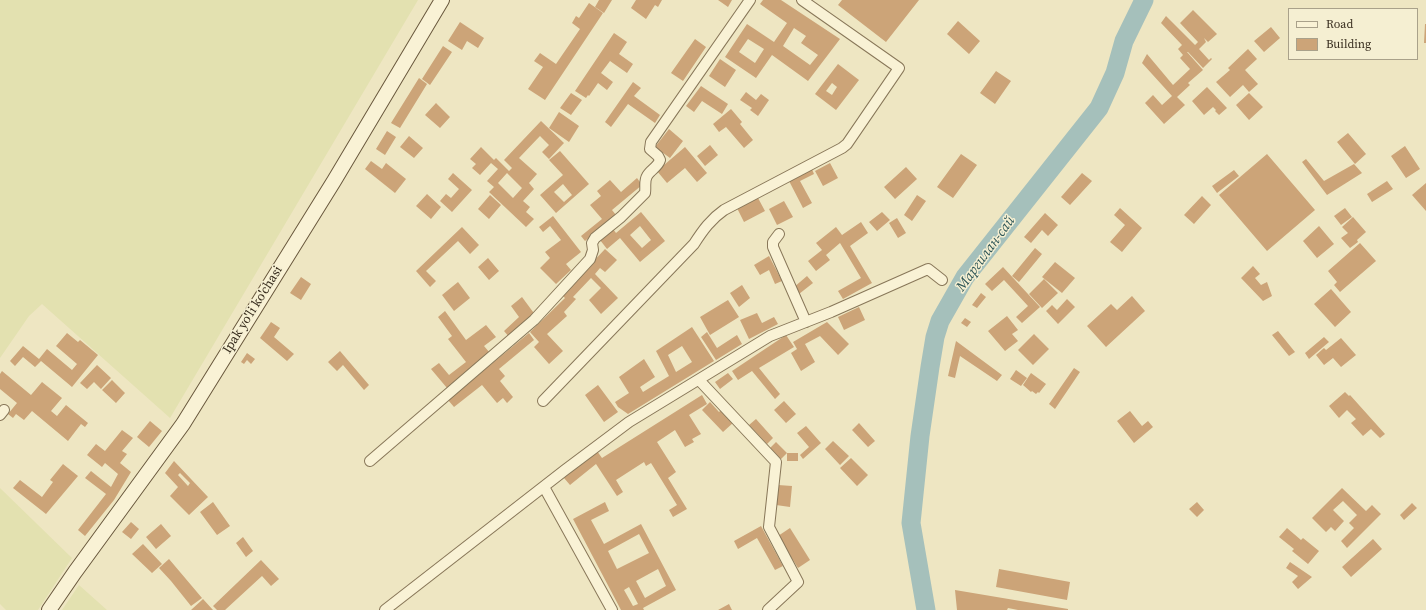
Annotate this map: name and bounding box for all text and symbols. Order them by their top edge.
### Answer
legend [1288,8,1418,60]
text: Road [1326,16,1353,32]
text: Building [1326,36,1371,52]
water label: Маргилан-сай [953,213,1019,295]
street label: Ipak yo'li ko'chasi [220,263,286,357]

